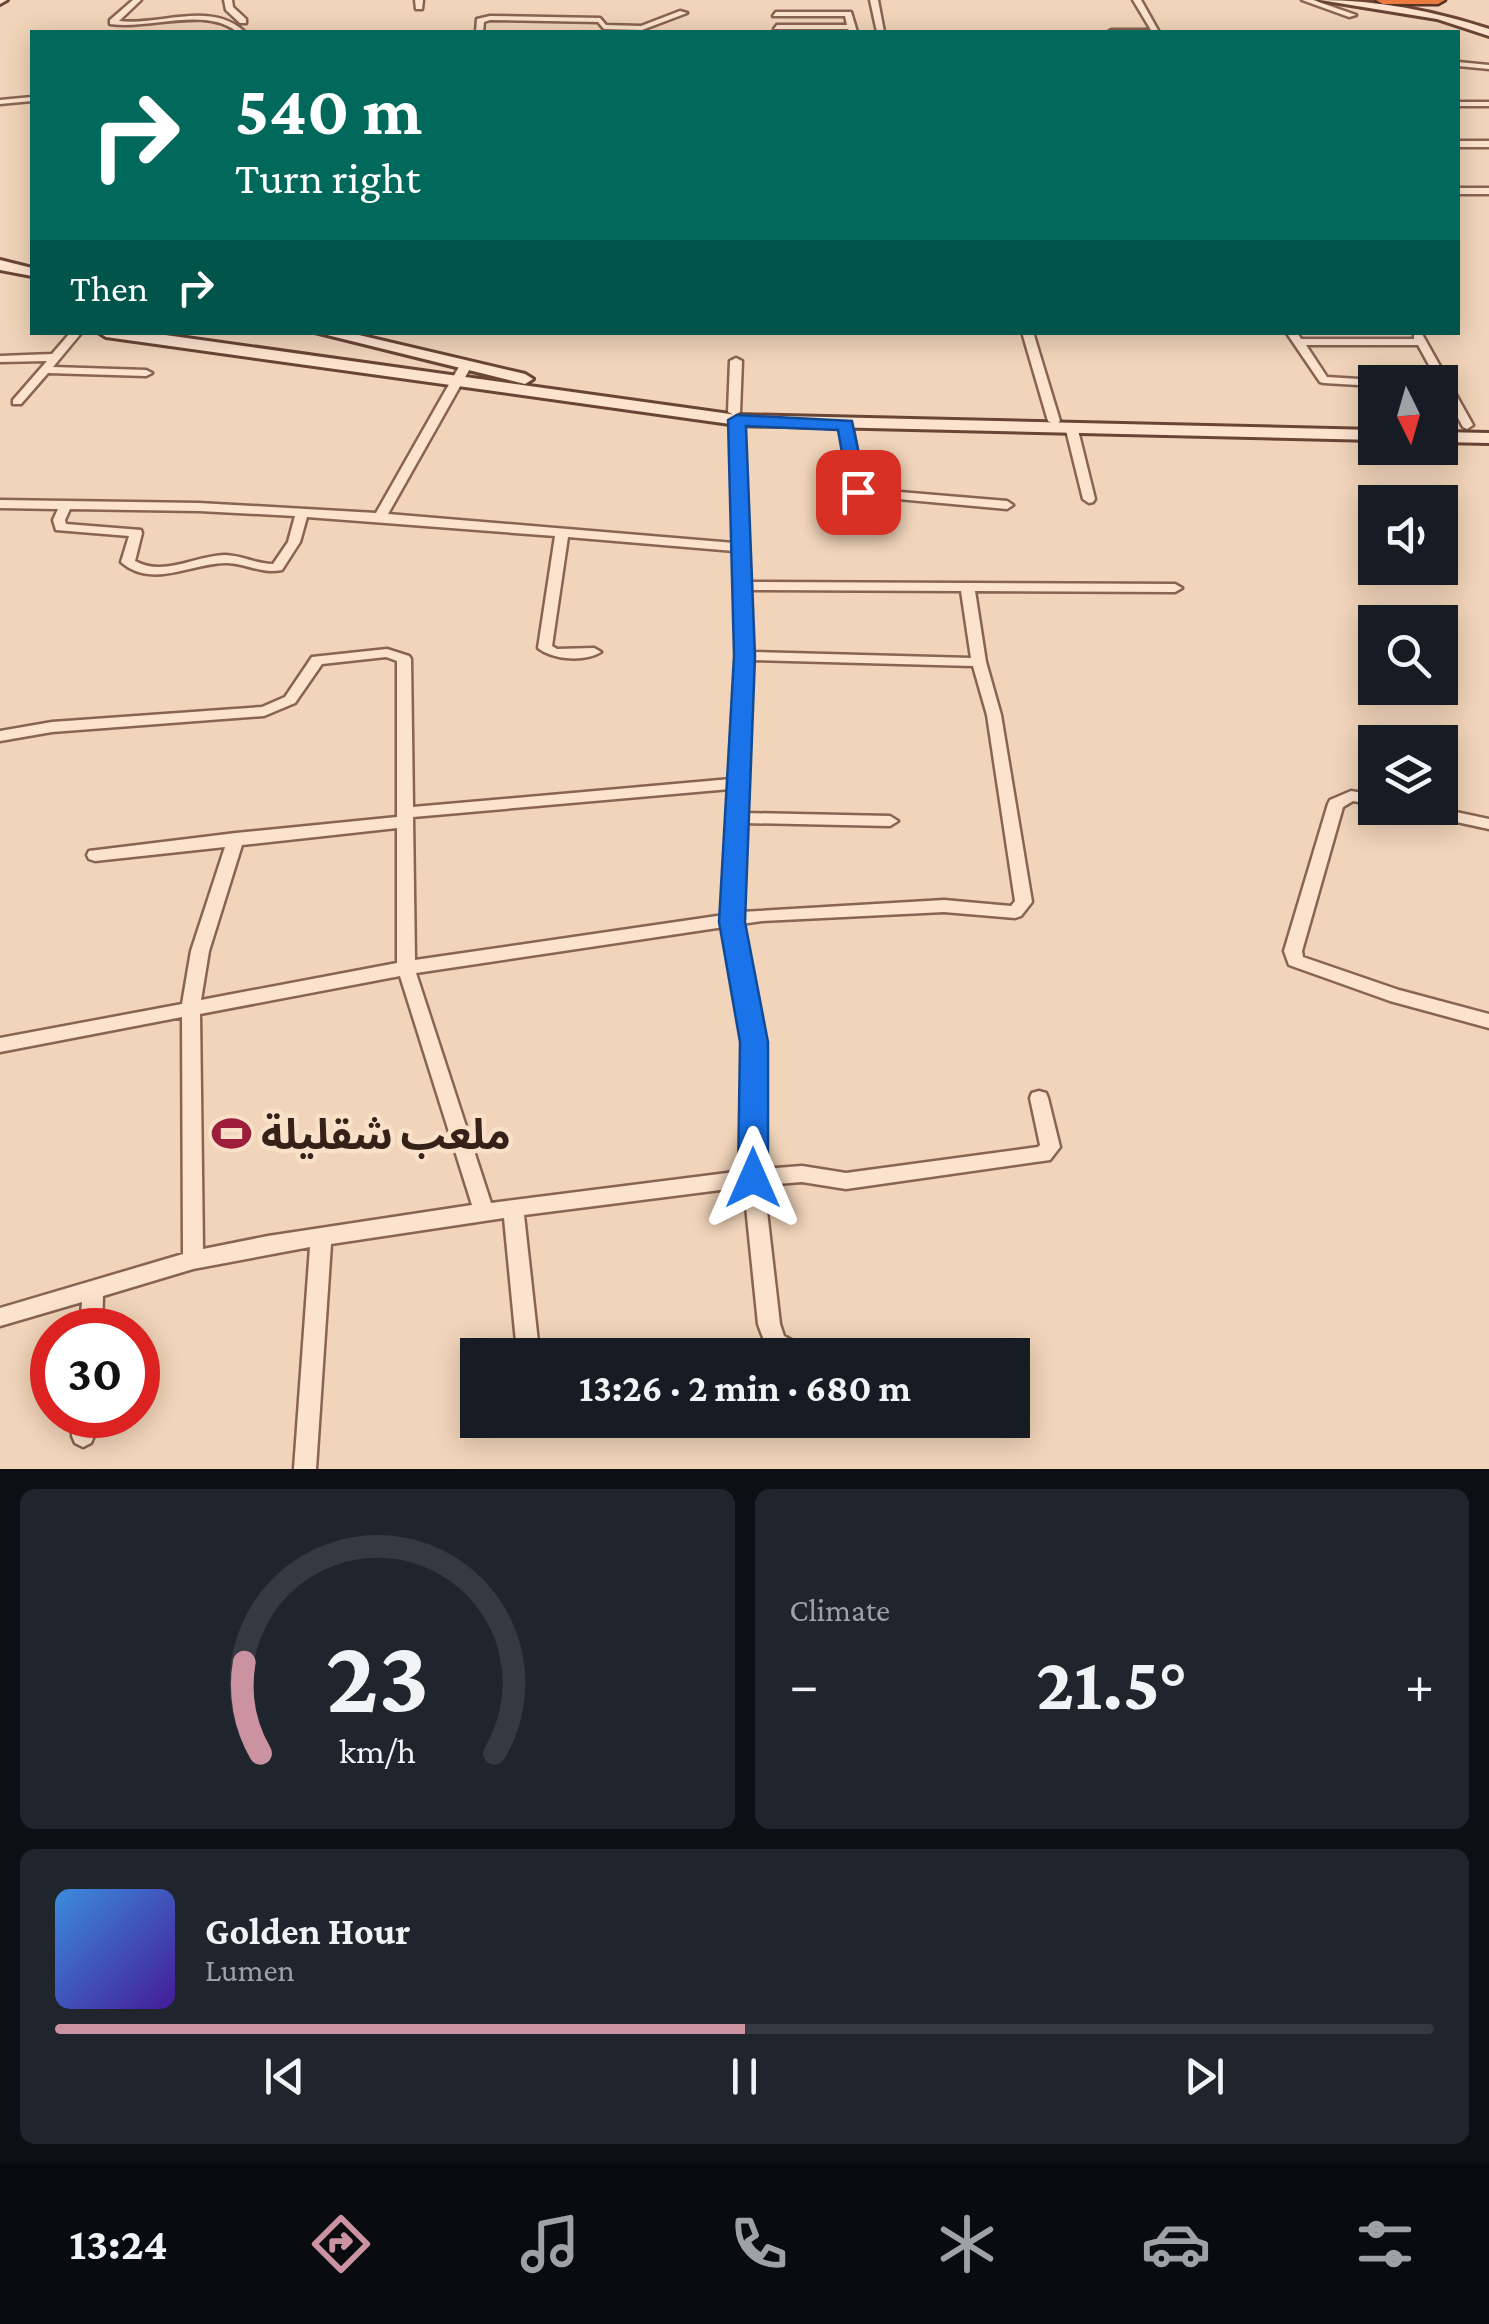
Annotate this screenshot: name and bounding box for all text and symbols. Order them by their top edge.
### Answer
icon: right [70,70,200,200]
text: 540 m [235,71,422,149]
text: Turn right [235,153,420,203]
icon: right [168,260,223,315]
text: Then [70,267,148,309]
north arrow [1358,365,1458,465]
map controls [1358,365,1458,825]
pin [816,450,901,535]
icon: arrive [831,465,886,520]
button: sound [1358,485,1458,585]
button: search [1358,605,1458,705]
button: layers [1358,725,1458,825]
place label: ملعب شقليلة [261,1111,511,1159]
sports icon: ملعب شقليلة [210,1113,252,1155]
position arrow [701,1126,805,1230]
speed limit sign: 30 [30,1308,160,1438]
text: 13:26 · 2 min · 680 m [579,1367,911,1409]
text: Climate [790,1592,890,1628]
text: 23 [325,1618,429,1733]
text: 21.5° [1036,1642,1187,1725]
text: − [790,1654,819,1715]
text: + [1405,1654,1434,1715]
text: km/h [339,1731,416,1771]
text: Golden Hour [205,1910,411,1952]
text: Lumen [205,1952,295,1988]
icon: previous [257,2049,312,2104]
icon: pause [717,2049,772,2104]
icon: next [1177,2049,1232,2104]
icon: directions [306,2209,376,2279]
icon: music [515,2209,585,2279]
icon: phone [724,2209,794,2279]
icon: climate [932,2209,1002,2279]
icon: car [1141,2209,1211,2279]
icon: filters [1350,2209,1420,2279]
text: 13:24 [69,2219,168,2269]

